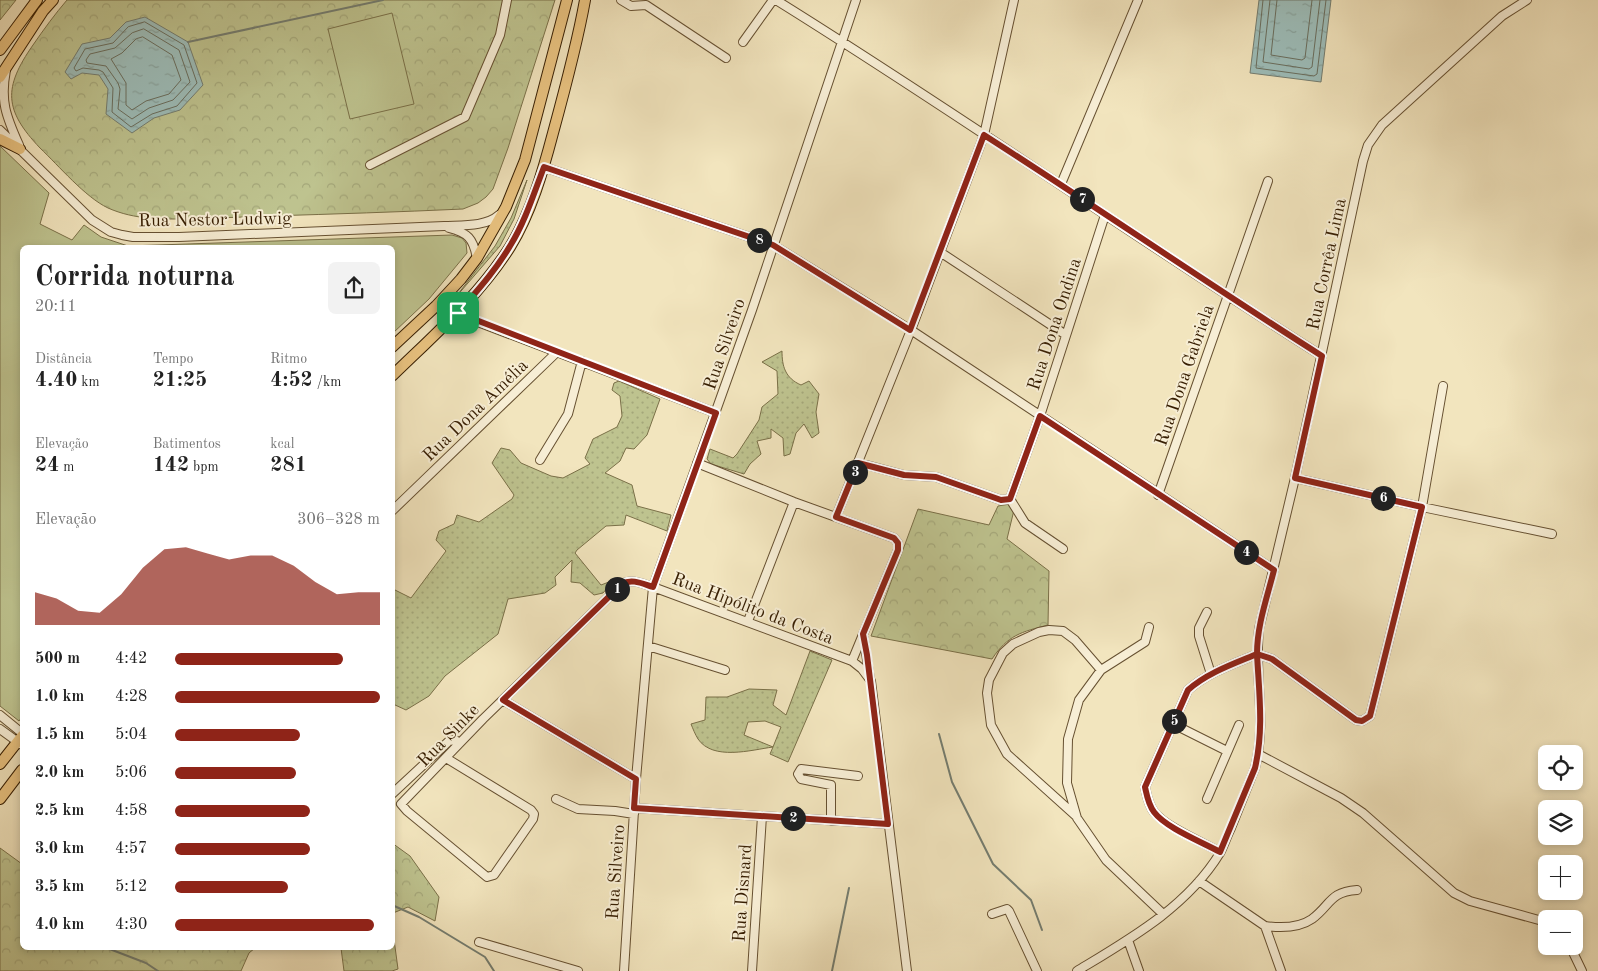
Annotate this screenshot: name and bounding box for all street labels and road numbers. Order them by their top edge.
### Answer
street label: Rua Corrêa Lima [1304,196,1350,332]
street label: Rua Nestor Ludwig [138,210,292,230]
street label: Rua Dona Ondina [1025,256,1085,393]
street label: Rua Silveiro [701,296,749,392]
street label: Rua Dona Gabriela [1152,302,1218,448]
street label: Rua Dona Amélia [420,356,532,465]
street label: Rua Hipólito da Costa [670,570,836,648]
street label: Rua Sinke [415,701,483,771]
street label: Rua Silveiro [604,824,628,920]
street label: Rua Disnard [731,843,755,943]

